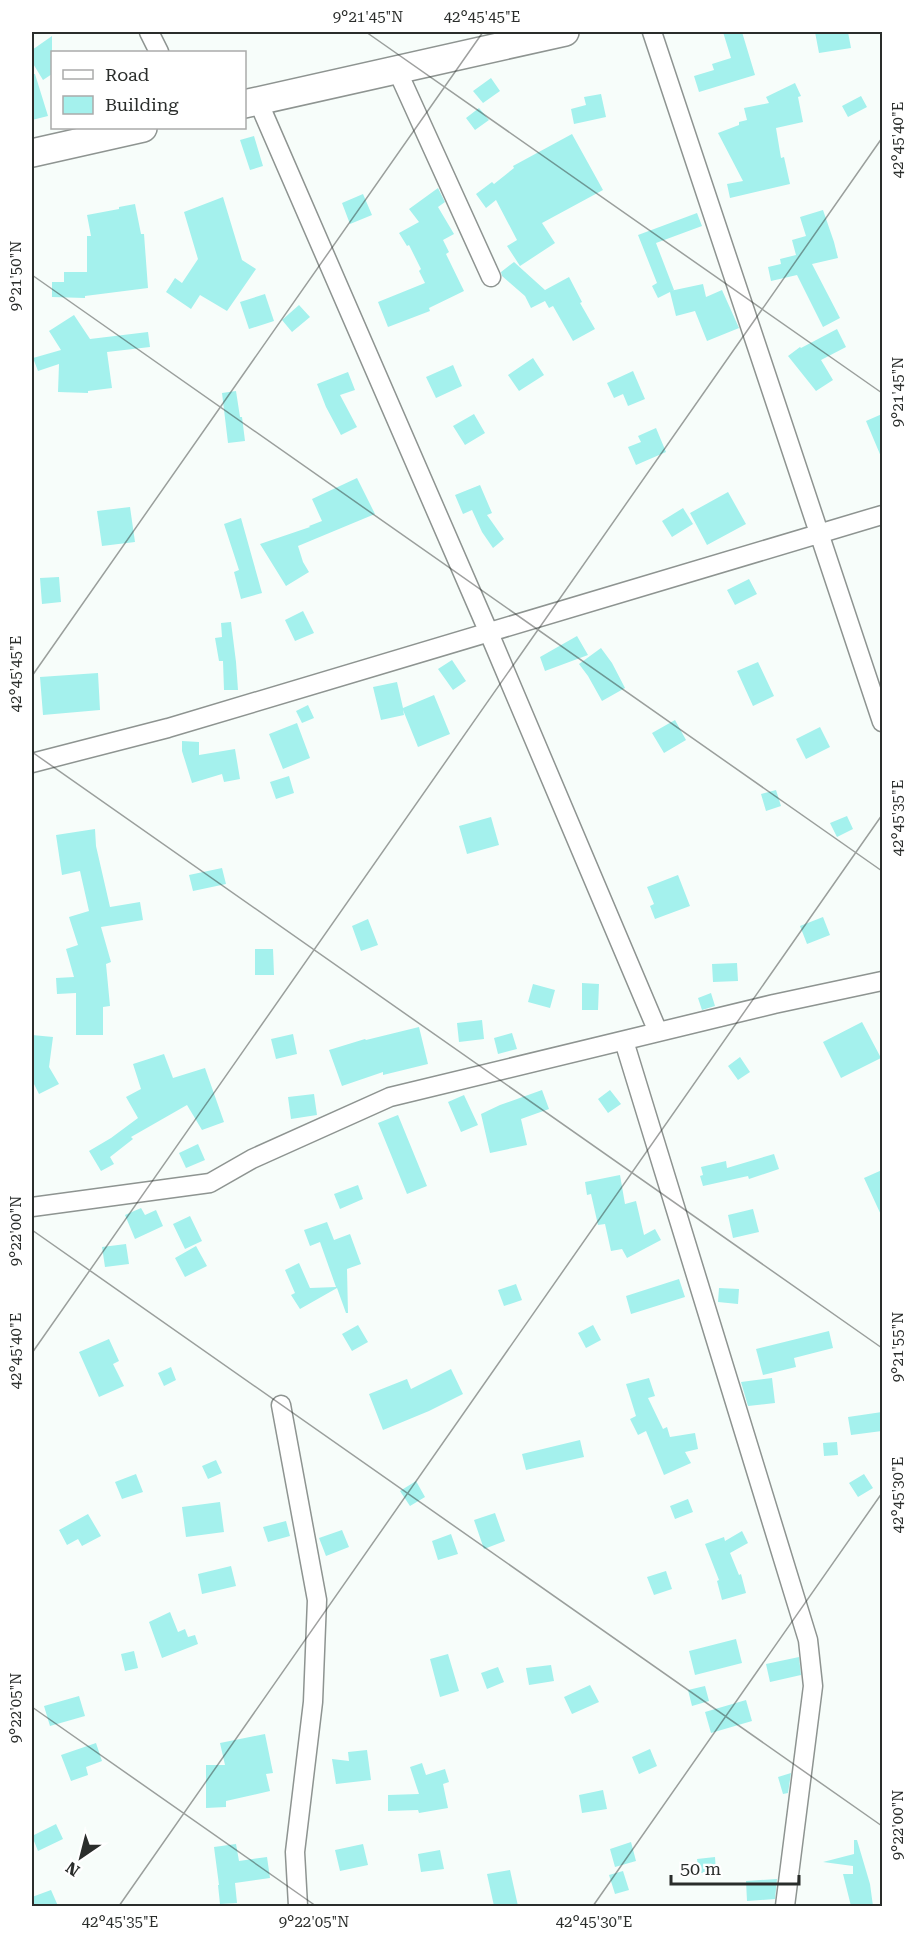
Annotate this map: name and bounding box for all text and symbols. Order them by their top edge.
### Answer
text: 9°21'45"N [333,8,403,26]
text: 42°45'45"E [444,8,520,26]
legend [51,51,246,129]
text: Road [105,64,150,85]
text: Building [105,94,179,115]
text: 42°45'40"E [889,102,907,178]
text: 9°21'50"N [7,241,25,311]
text: 9°21'45"N [889,357,907,427]
text: 42°45'45"E [7,636,25,712]
text: 42°45'35"E [889,780,907,856]
text: 9°22'00"N [7,1196,25,1266]
text: 9°21'55"N [889,1312,907,1382]
text: 42°45'40"E [7,1313,25,1389]
text: 42°45'30"E [889,1457,907,1533]
text: 9°22'05"N [7,1673,25,1743]
text: 9°22'00"N [889,1790,907,1860]
north arrow [51,1827,111,1887]
scale bar [671,1848,798,1886]
text: N [62,1858,83,1880]
text: 50 m [680,1858,721,1879]
text: 42°45'35"E [82,1913,158,1931]
text: 9°22'05"N [279,1913,349,1931]
text: 42°45'30"E [556,1913,632,1931]

